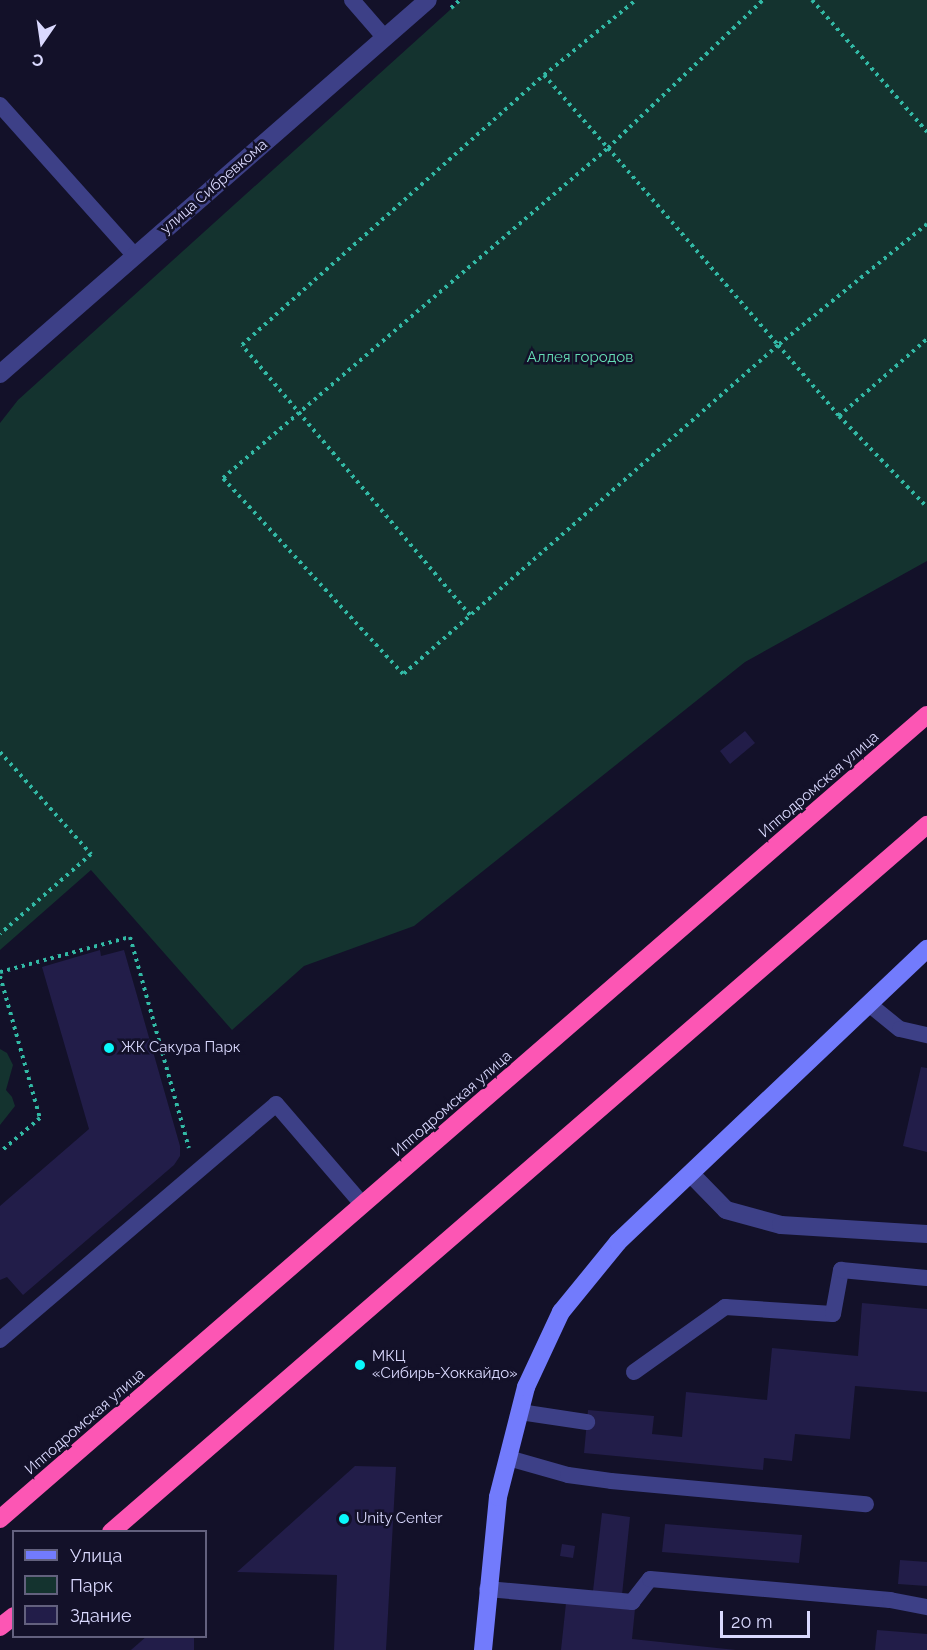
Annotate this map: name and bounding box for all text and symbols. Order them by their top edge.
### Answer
north arrow [12,12,72,72]
text: С [30,50,45,71]
street label: улица Сибревкома [157,136,271,238]
park label: Аллея городов [527,349,633,367]
street label: Ипподромская улица [755,728,883,842]
place label: ЖК Сакура Парк [121,1039,241,1057]
marker: ЖК Сакура Парк [102,1041,116,1055]
street label: Ипподромская улица [388,1047,516,1161]
place label: МКЦ «Сибирь-Хоккайдо» [372,1347,518,1382]
marker: МКЦ «Сибирь-Хоккайдо» [353,1358,367,1372]
street label: Ипподромская улица [21,1365,149,1479]
place label: Unity Center [356,1510,443,1528]
marker: Unity Center [337,1512,351,1526]
legend [12,1530,207,1638]
text: Улица [70,1545,122,1566]
text: Парк [70,1575,113,1596]
scale bar [723,1599,813,1637]
text: Здание [70,1605,132,1626]
text: 20 m [731,1611,773,1632]

